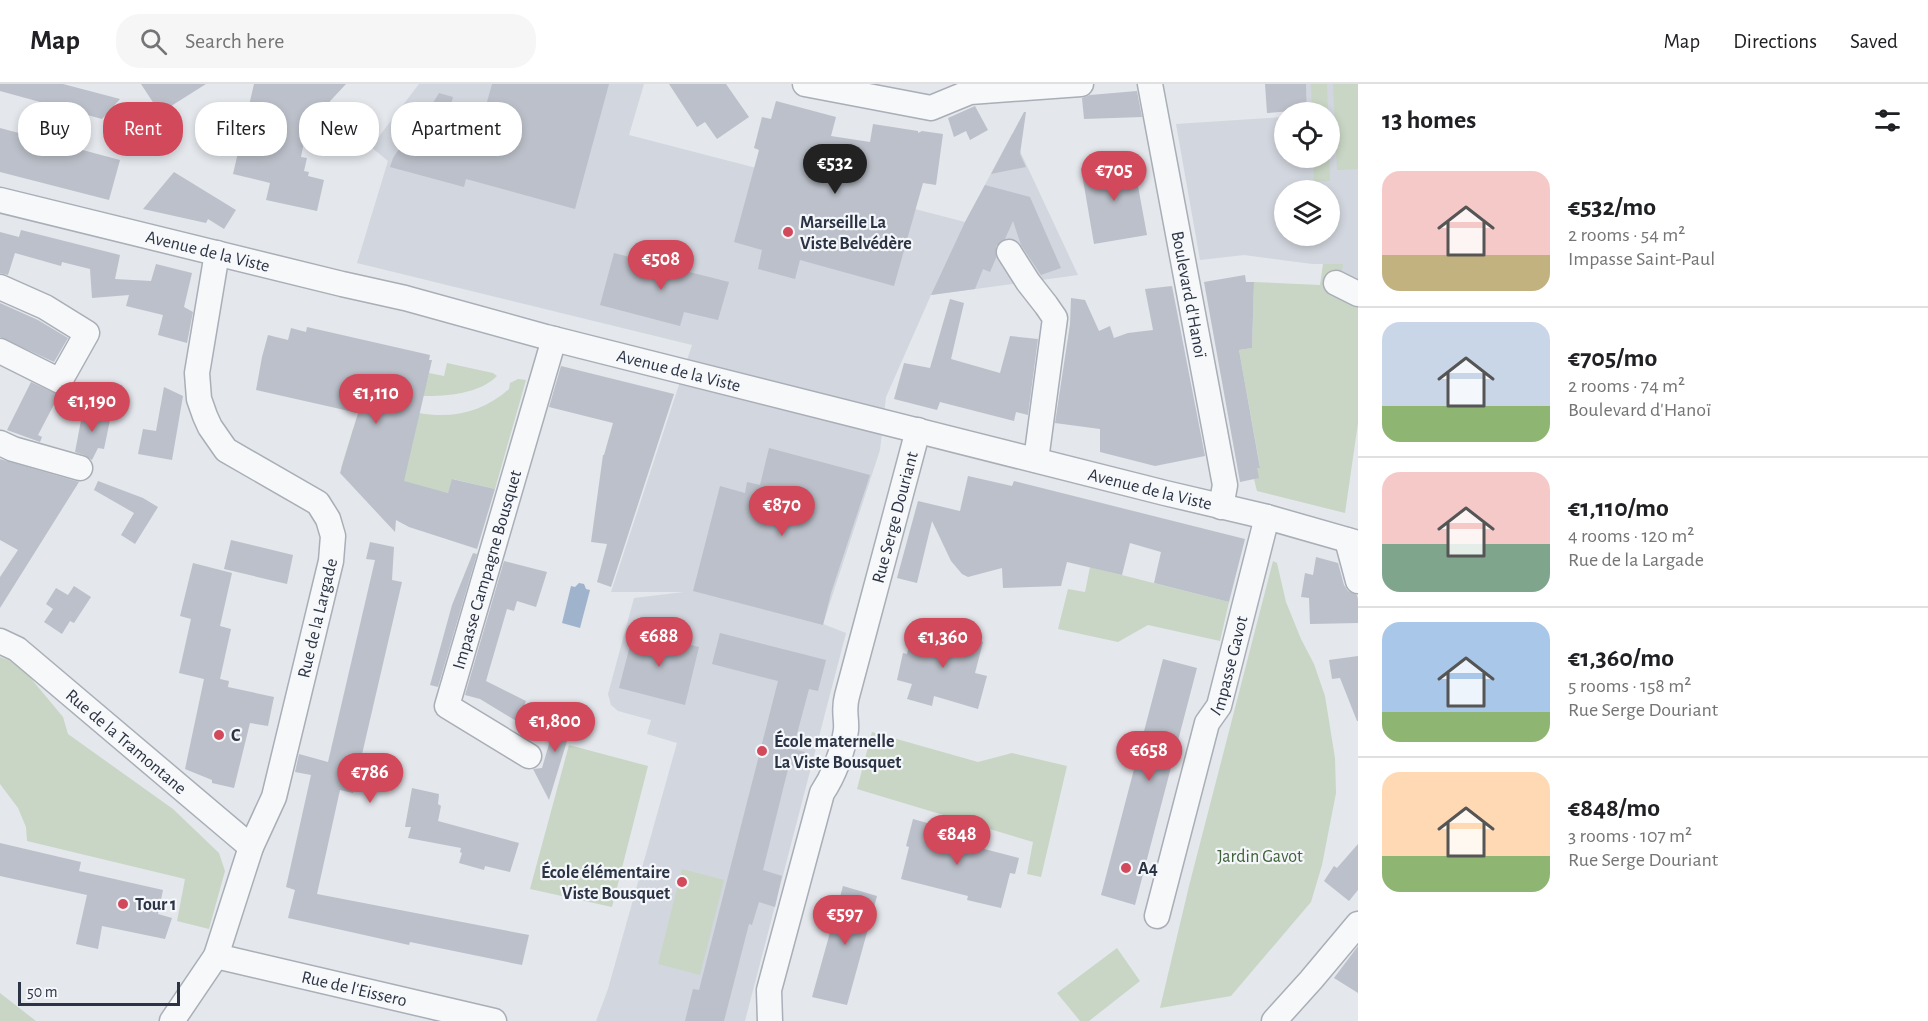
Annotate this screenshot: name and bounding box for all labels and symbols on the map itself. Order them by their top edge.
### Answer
pin: €532 [799,144,871,195]
pin: €705 [1078,151,1150,202]
place label: Marseille La Viste Belvédère [800,214,912,253]
marker: Marseille La Viste Belvédère [781,225,795,239]
street label: Avenue de la Viste [144,228,271,276]
street label: Boulevard d'Hanoï [1168,230,1209,359]
pin: €508 [625,240,697,291]
street label: Avenue de la Viste [615,347,742,396]
pin: €1,110 [327,374,425,425]
pin: €1,190 [43,382,141,433]
street label: Rue Serge Douriant [870,450,922,585]
street label: Avenue de la Viste [1086,466,1214,514]
street label: Impasse Campagne Bousquet [450,468,525,672]
pin: €870 [746,486,818,537]
street label: Rue de la Largade [295,557,341,680]
street label: Impasse Gavot [1207,614,1252,719]
pin: €688 [623,617,695,668]
pin: €1,360 [894,618,992,669]
street label: Rue de la Tramontane [62,686,189,798]
pin: €1,800 [506,702,604,753]
place label: C [231,727,241,745]
marker: C [212,728,226,742]
place label: École maternelle La Viste Bousquet [774,730,901,772]
pin: €658 [1113,731,1185,782]
marker: École maternelle La Viste Bousquet [755,744,769,758]
pin: €786 [334,753,406,804]
pin: €848 [921,815,993,866]
park label: Jardin Gavot [1217,848,1303,866]
place label: A4 [1138,860,1158,878]
place label: École élémentaire Viste Bousquet [541,861,670,903]
marker: A4 [1119,861,1133,875]
marker: École élémentaire Viste Bousquet [675,875,689,889]
pin: €597 [809,895,881,946]
place label: Tour 1 [135,896,177,914]
marker: Tour 1 [116,897,130,911]
street label: Rue de l'Eissero [300,968,409,1010]
scale bar [18,979,180,1006]

